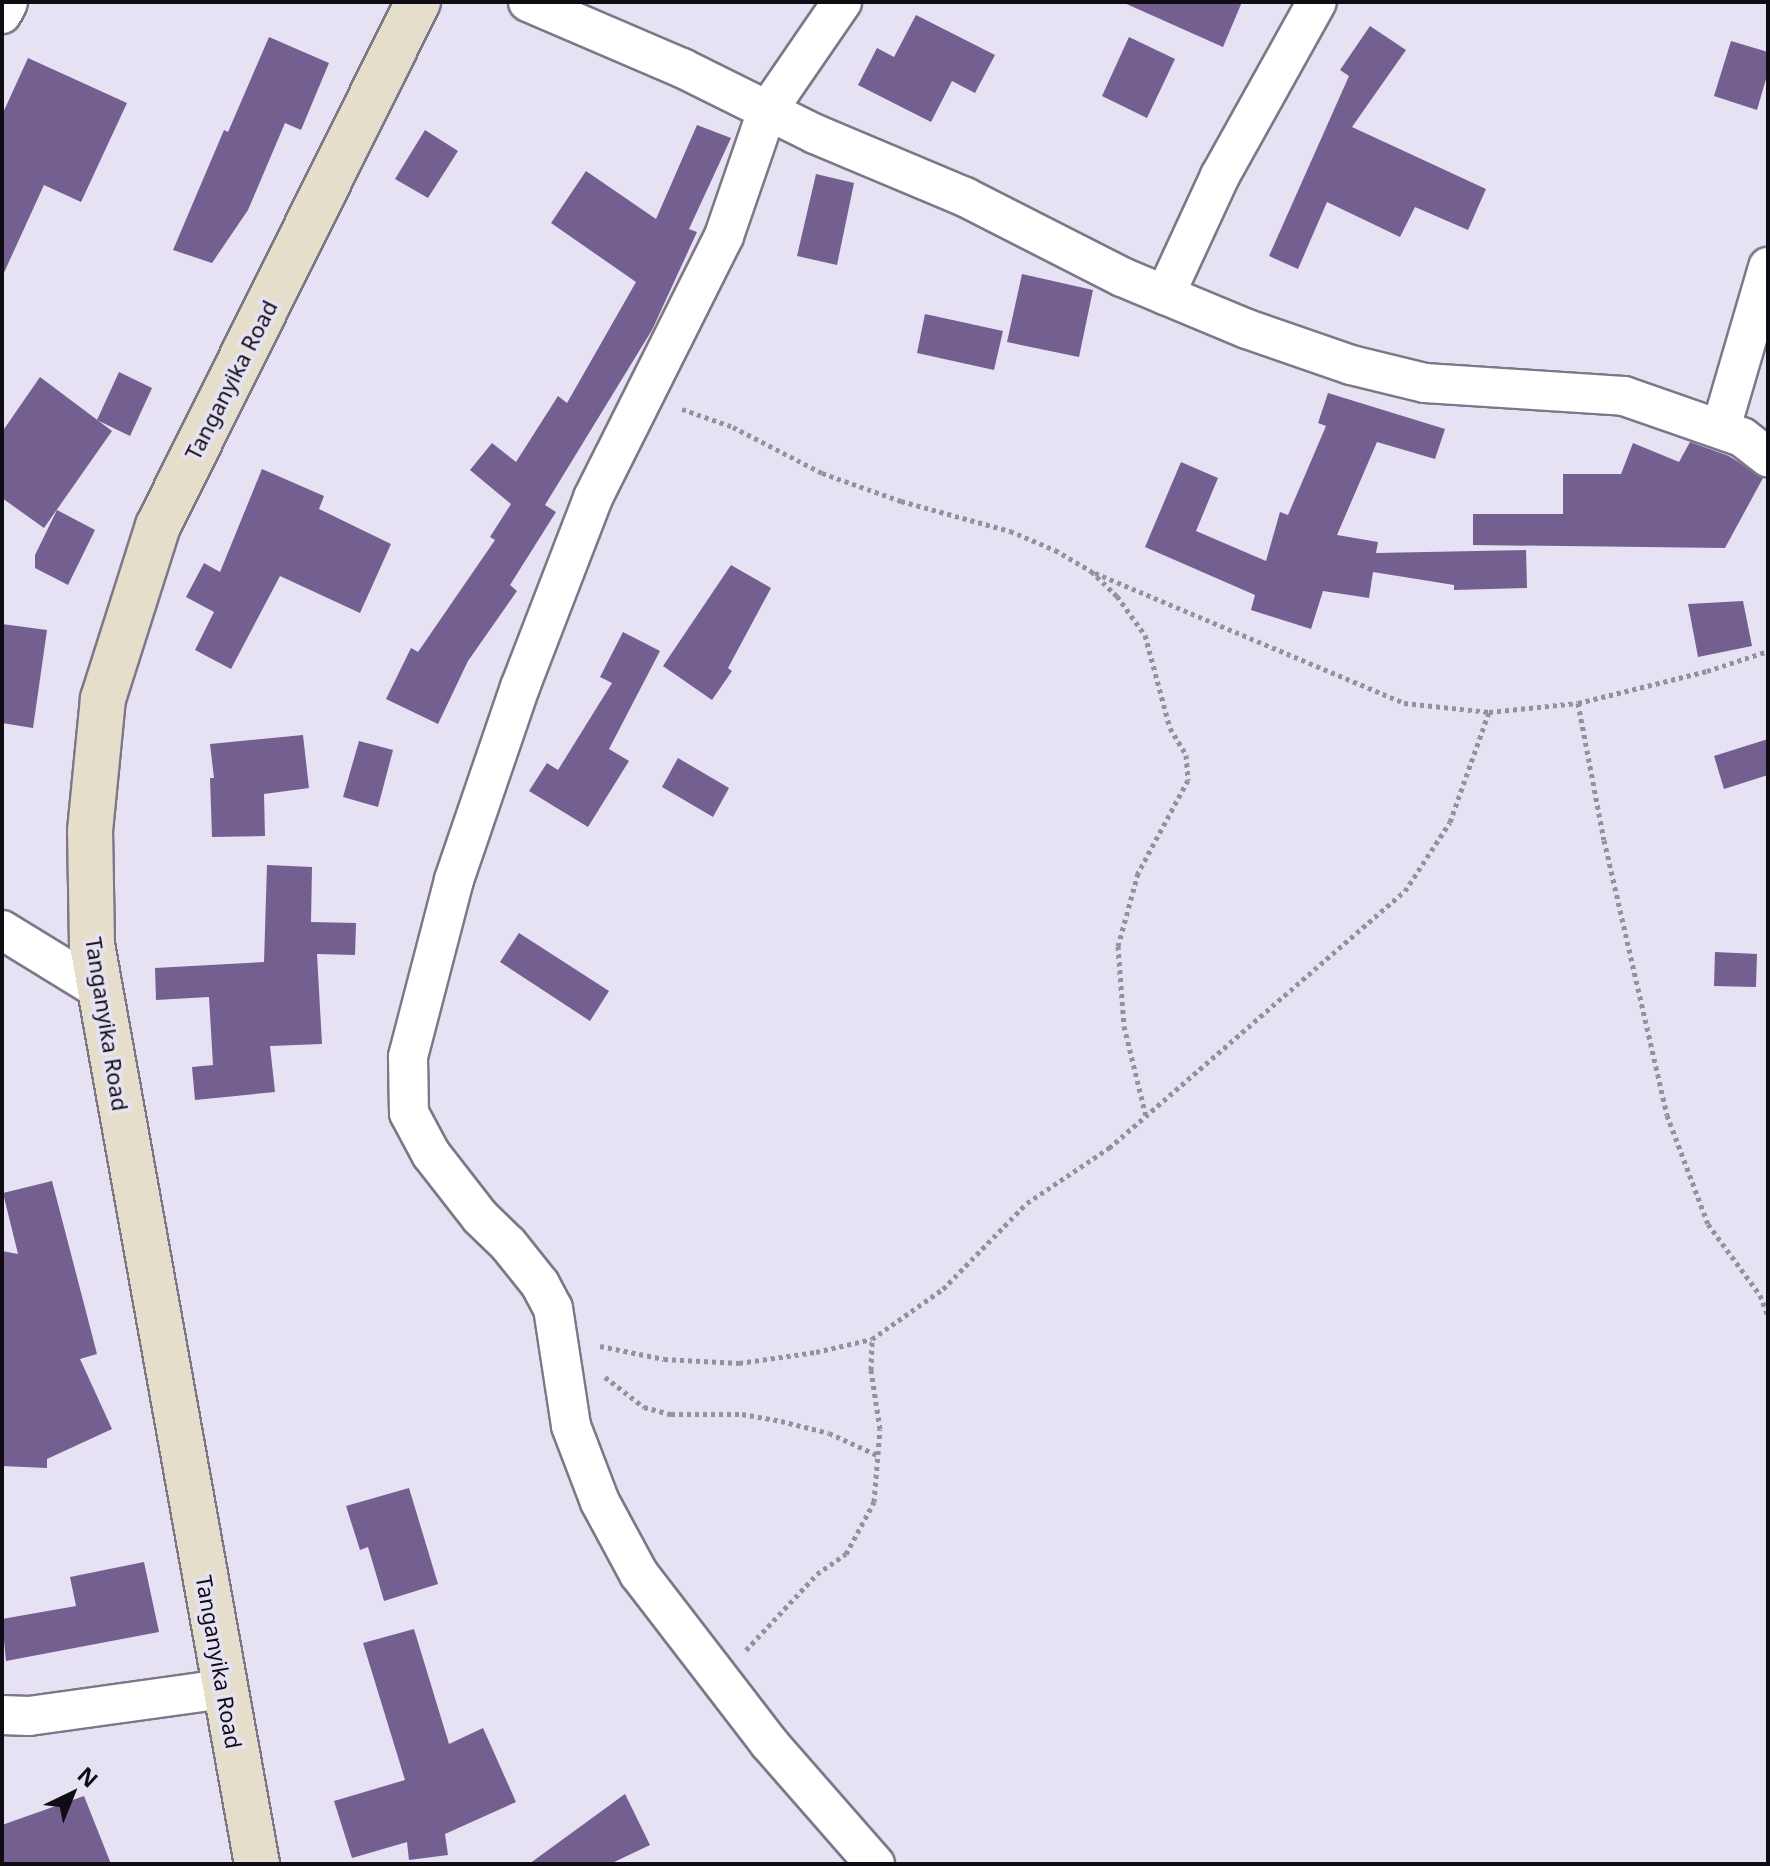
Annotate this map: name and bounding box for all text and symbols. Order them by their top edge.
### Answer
street label: Tanganyika Road [179,296,283,464]
street label: Tanganyika Road [80,935,134,1113]
street label: Tanganyika Road [191,1573,247,1751]
north arrow [32,1754,112,1834]
text: N [72,1759,105,1794]

